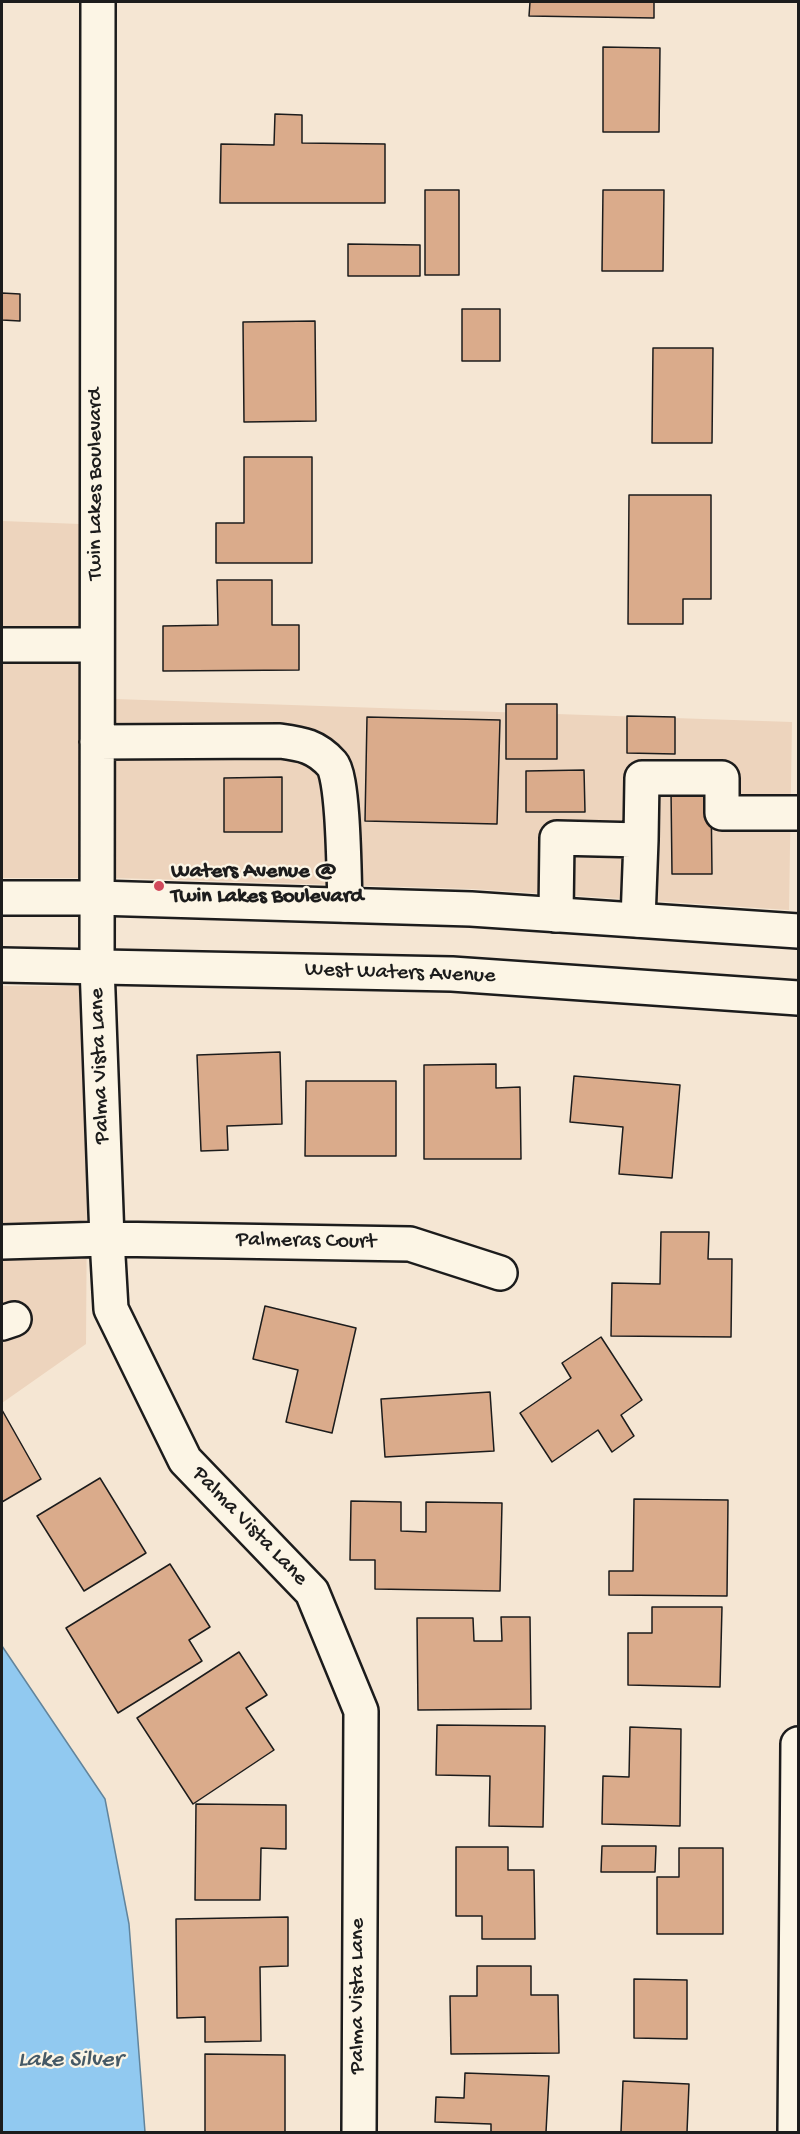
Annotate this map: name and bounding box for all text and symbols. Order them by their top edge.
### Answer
street label: Twin Lakes Boulevard [84,388,110,580]
place label: Waters Avenue @ Twin Lakes Boulevard [171,860,363,912]
marker: Waters Avenue @ Twin Lakes Boulevard [152,879,166,893]
street label: West Waters Avenue [304,957,496,991]
street label: Palma Vista Lane [85,988,117,1144]
street label: Palmeras Court [236,1228,376,1256]
street label: Palma Vista Lane [185,1462,313,1592]
street label: Palma Vista Lane [346,1918,372,2074]
water label: Lake Silver [18,2047,122,2075]

